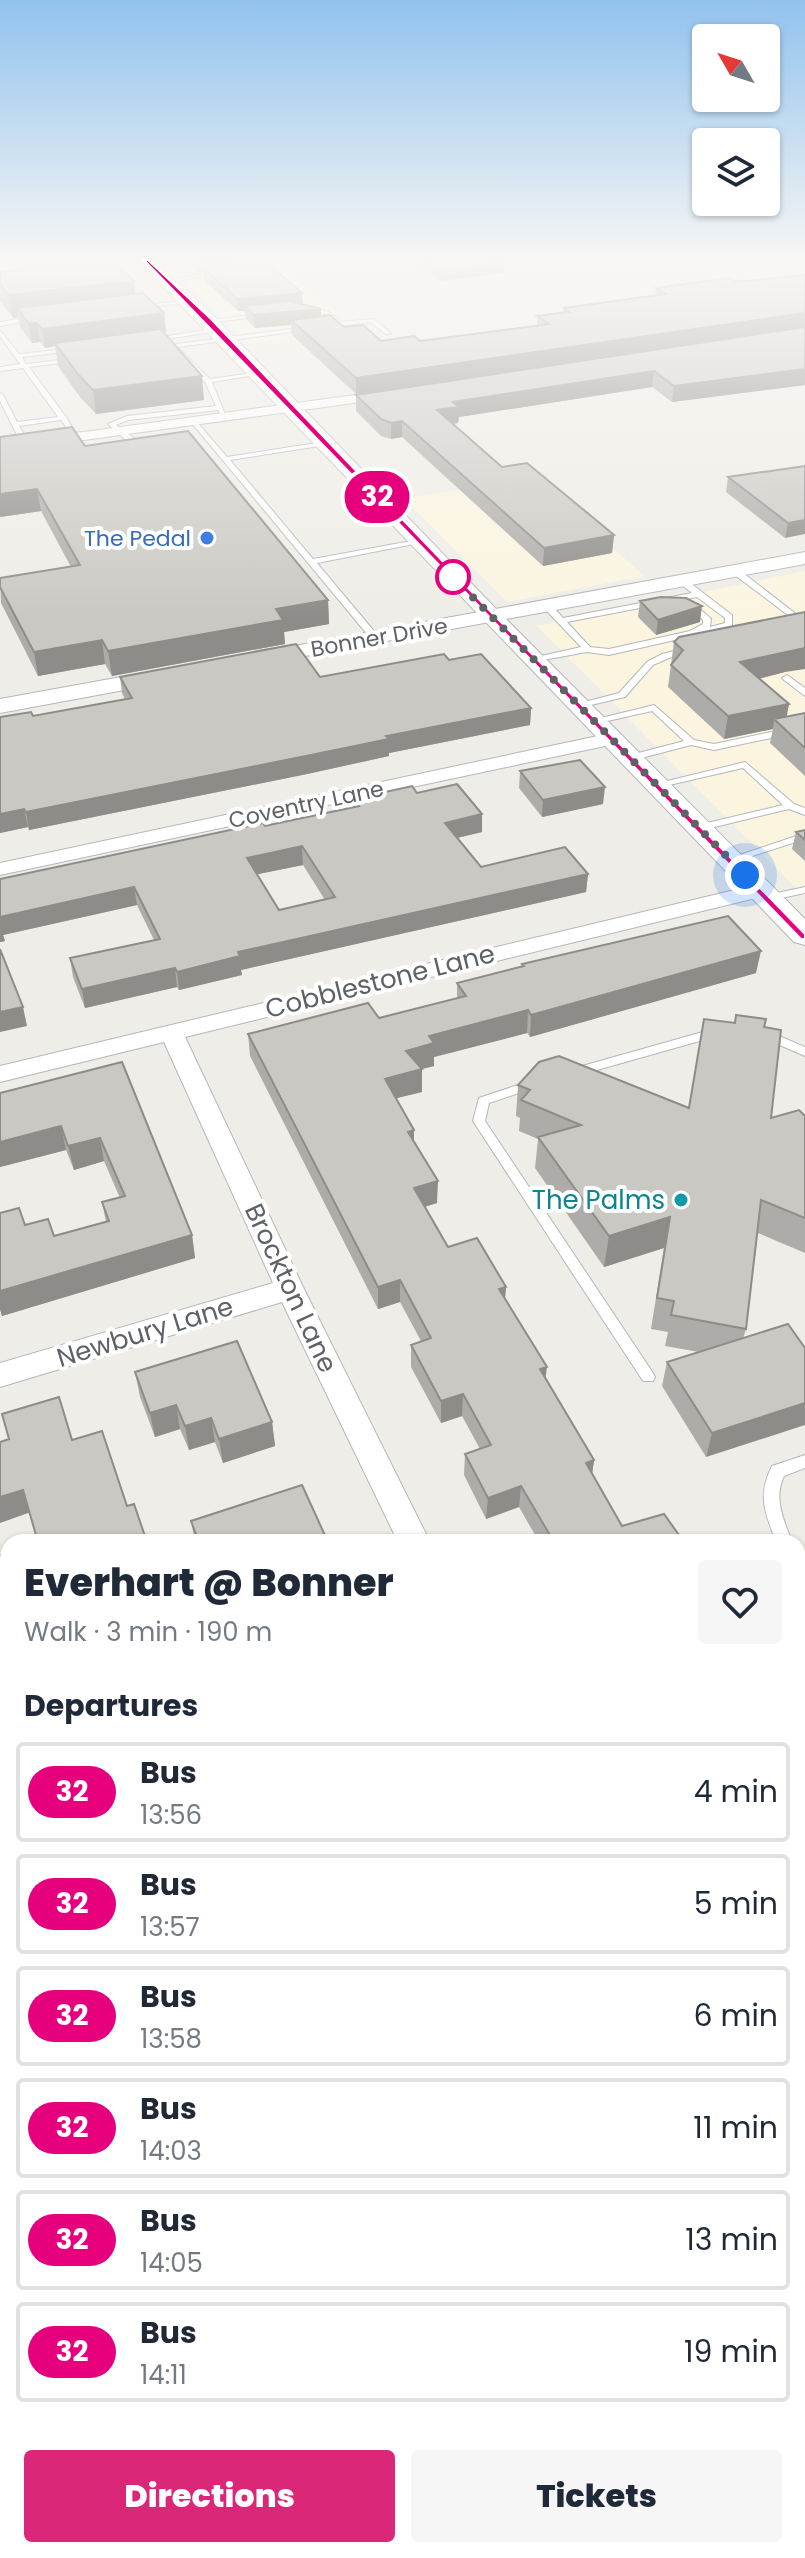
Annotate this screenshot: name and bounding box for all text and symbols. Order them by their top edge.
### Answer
north arrow [692,24,780,112]
map controls [692,24,780,216]
button: layers [692,128,780,216]
line badge: 32 [341,471,413,523]
text: 32 [361,477,393,516]
place label: The Pedal [84,523,191,554]
marker: The Pedal [198,529,216,547]
unlabelled marker [436,560,470,594]
street label: Bonner Drive [308,610,450,665]
street label: Coventry Lane [226,773,386,836]
your location [725,855,765,895]
street label: Cobblestone Lane [261,935,499,1027]
place label: The Palms [532,1182,665,1218]
marker: The Palms [672,1191,690,1209]
street label: Brockton Lane [236,1198,346,1378]
street label: Newbury Lane [52,1288,238,1376]
text: Everhart @ Bonner [24,1556,393,1609]
button: heart [698,1560,782,1644]
text: Walk · 3 min · 190 m [24,1614,272,1650]
text: Departures [24,1684,198,1727]
text: Bus [140,1751,197,1794]
text: 4 min [694,1770,778,1813]
text: 32 [56,1772,88,1811]
text: 13:56 [140,1797,202,1833]
text: Bus [140,1863,197,1906]
text: 5 min [694,1882,778,1925]
text: 32 [56,1884,88,1923]
text: 13:57 [140,1909,200,1945]
text: Bus [140,1975,197,2018]
text: 6 min [693,1994,778,2037]
text: 32 [56,1996,88,2035]
text: 13:58 [140,2021,202,2057]
text: Bus [140,2087,197,2130]
text: 11 min [693,2106,778,2149]
text: 32 [56,2108,88,2147]
text: 14:03 [140,2133,202,2169]
text: Bus [140,2199,197,2242]
text: 13 min [685,2218,778,2261]
text: 32 [56,2220,88,2259]
text: 14:05 [140,2245,203,2281]
text: Bus [140,2311,197,2354]
text: 19 min [684,2330,778,2373]
text: 32 [56,2332,88,2371]
text: 14:11 [140,2357,187,2393]
button: Directions [24,2450,395,2542]
button: Tickets [411,2450,782,2542]

